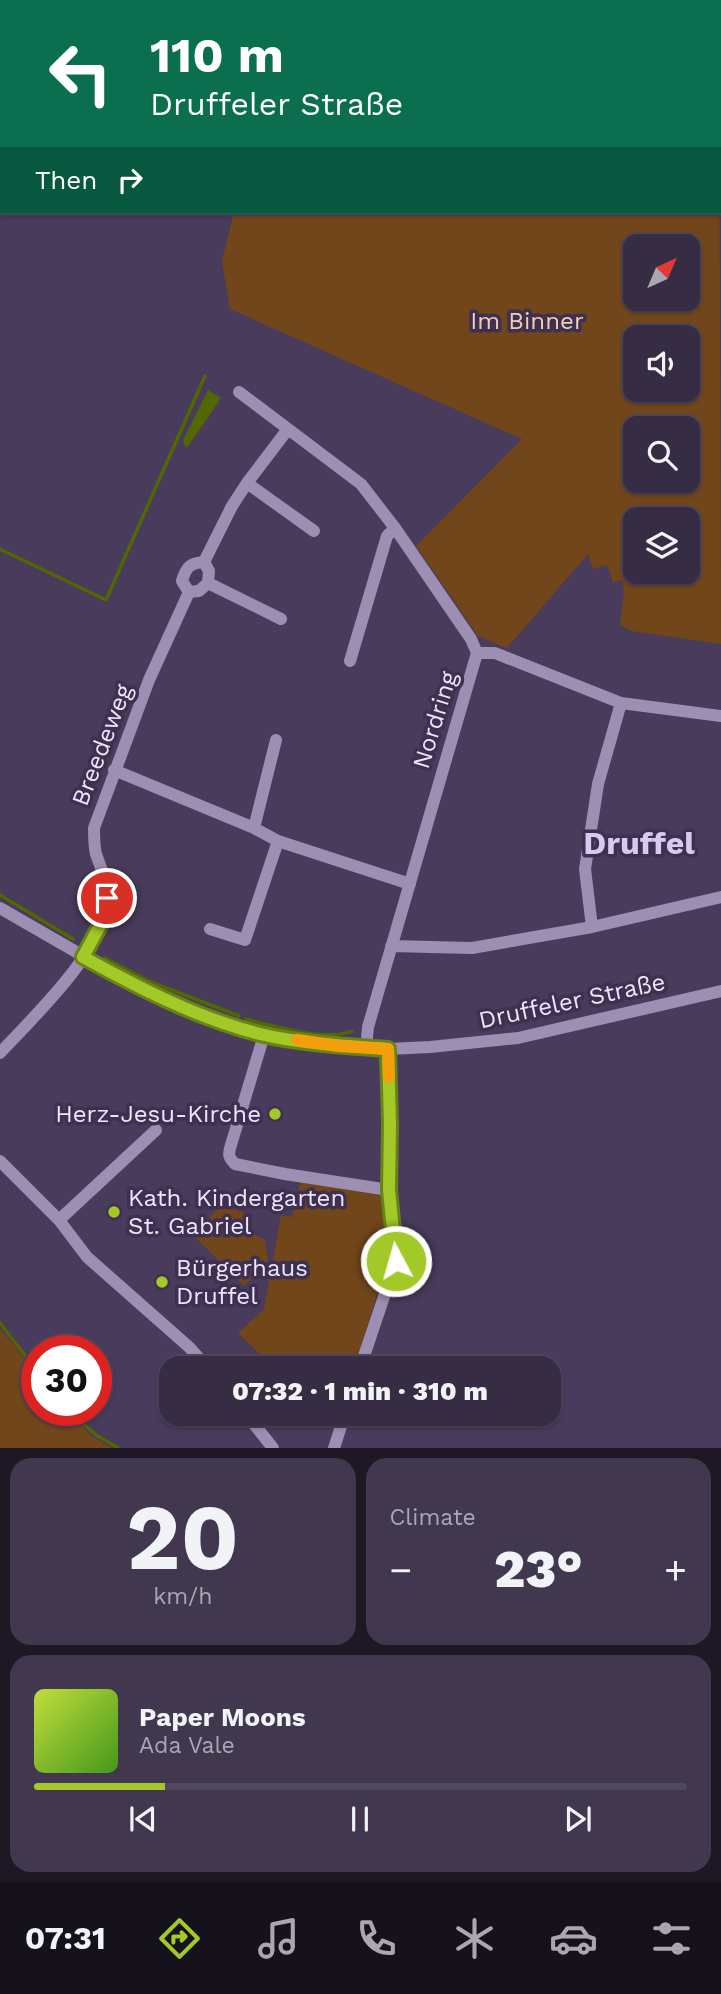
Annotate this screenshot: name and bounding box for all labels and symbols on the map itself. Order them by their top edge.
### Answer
north arrow [623,234,700,312]
park label: Im Binner [470,307,584,335]
street label: Nordring [407,668,463,772]
street label: Breedeweg [66,680,138,810]
district label: Druffel [583,824,695,862]
pin [77,868,137,928]
street label: Druffeler Straße [476,968,668,1034]
place label: Herz-Jesu-Kirche [55,1100,261,1128]
marker: Herz-Jesu-Kirche [267,1106,283,1122]
place label: Kath. Kindergarten St. Gabriel [128,1184,345,1240]
marker: Kath. Kindergarten St. Gabriel [106,1204,122,1220]
position arrow [359,1224,433,1298]
place label: Bürgerhaus Druffel [176,1254,308,1310]
marker: Bürgerhaus Druffel [154,1274,170,1290]
speed limit sign: 30 [21,1335,112,1426]

